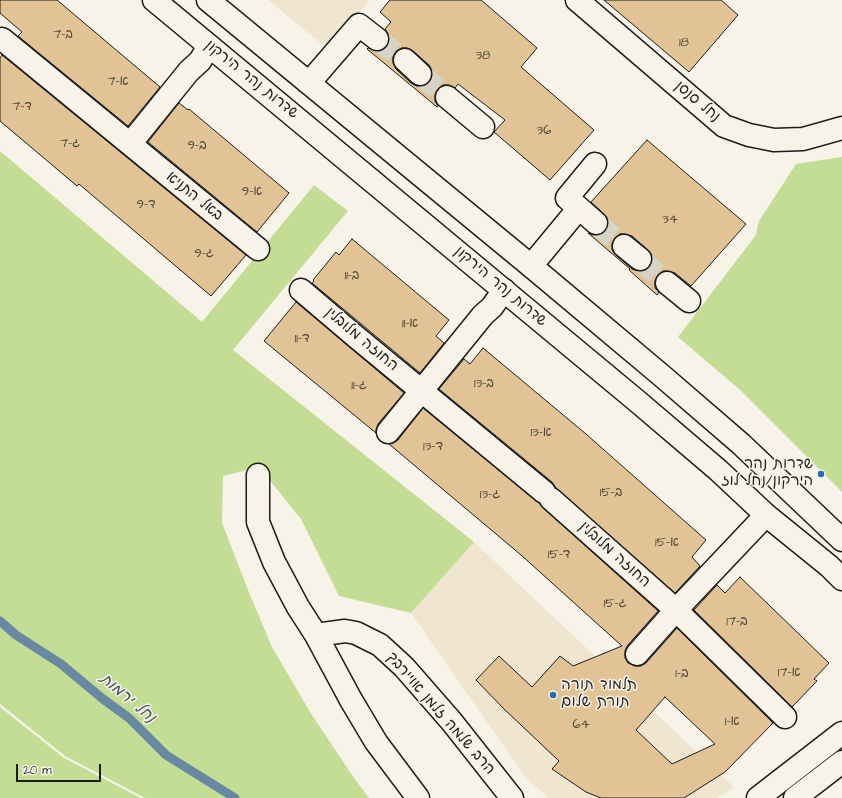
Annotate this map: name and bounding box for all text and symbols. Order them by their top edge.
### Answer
house number: 7-ב [53,27,73,43]
house number: 18 [679,35,689,51]
street label: שדרות נהר הירקון [201,37,301,123]
house number: 38 [475,48,491,64]
house number: 7-א [108,74,128,90]
street label: נחל סנסן [671,78,723,126]
house number: 7-ד [12,99,32,115]
house number: 36 [537,123,551,139]
house number: 7-ג [60,136,80,152]
house number: 9-ב [187,138,207,154]
street label: באל התניא [162,169,226,225]
house number: 9-א [242,184,262,200]
house number: 9-ד [137,197,155,213]
house number: 34 [662,212,678,228]
street label: שדרות נהר הירקון [450,243,550,331]
house number: 9-ג [194,246,214,262]
house number: 11-ב [344,268,360,284]
street label: החוזה מלובלין [321,304,401,376]
house number: 11-א [402,316,418,332]
house number: 11-ד [295,331,309,347]
house number: 13-ב [474,376,494,392]
house number: 11-ג [351,378,367,394]
house number: 13-א [530,425,552,441]
house number: 13-ד [423,439,443,455]
place label: שדרות נהר הירקון/נחל לוז [721,456,813,491]
marker: שדרות נהר הירקון/נחל לוז [816,469,826,479]
house number: 15-ב [600,485,622,501]
house number: 13-ג [480,487,500,503]
street label: החוזה מלובלין [575,518,653,592]
house number: 15-א [655,535,679,551]
house number: 15-ד [548,547,570,563]
house number: 15-ג [604,596,626,612]
house number: 17-ב [726,614,748,630]
street label: הרב שלמה זלמן אויירבך [382,649,498,779]
house number: 17-א [778,665,800,681]
house number: 1-ב [675,666,689,682]
water label: נחל ירמות [95,670,159,728]
place label: תלמוד תורה תורת שלום [561,677,637,712]
marker: תלמוד תורה תורת שלום [548,690,558,700]
house number: 1-א [725,714,739,730]
house number: 64 [573,717,589,733]
scale bar [18,756,103,782]
text: 20 m [23,762,52,779]

